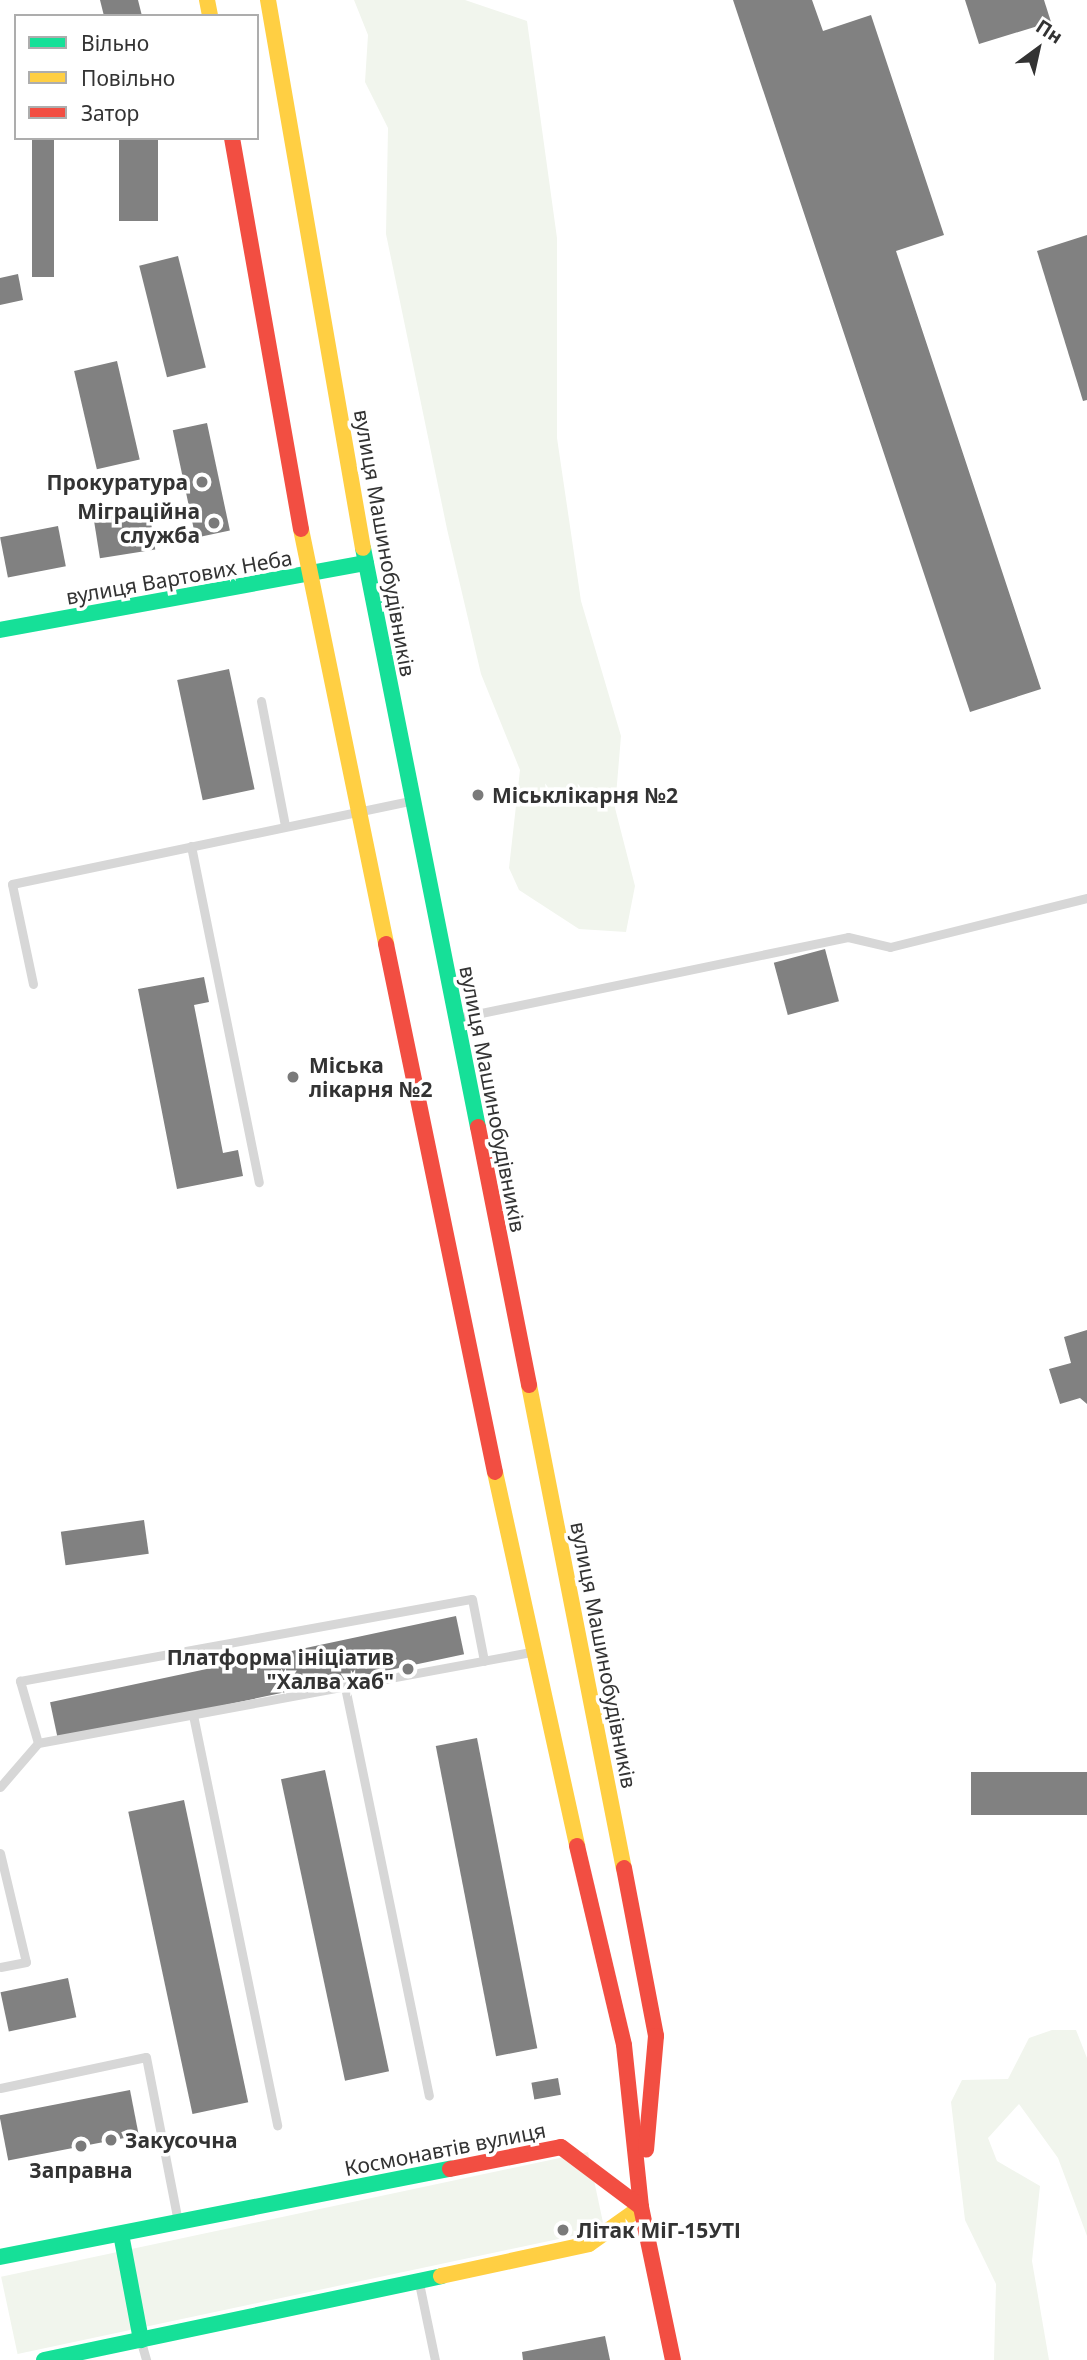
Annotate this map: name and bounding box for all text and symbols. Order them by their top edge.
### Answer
text: Пн [1031,13,1068,50]
legend [14,14,259,140]
north arrow [1003,14,1073,84]
text: Вільно [81,29,149,57]
text: Повільно [81,64,175,92]
text: Затор [81,99,139,127]
street label: вулиця Машинобудівників [349,407,421,679]
place label: Прокуратура [47,469,188,495]
marker: Прокуратура [194,474,210,490]
place label: Міграційна служба [77,498,200,548]
marker: Міграційна служба [206,515,222,531]
street label: вулиця Вартових Неба [64,545,294,609]
place label: Міськлікарня №2 [492,782,678,808]
marker: Міськлікарня №2 [470,787,486,803]
street label: вулиця Машинобудівників [455,964,531,1234]
place label: Міська лікарня №2 [309,1052,432,1102]
marker: Міська лікарня №2 [283,1067,303,1087]
street label: вулиця Машинобудівників [566,1520,642,1790]
place label: Платформа ініціатив "Халва хаб" [167,1644,394,1694]
marker: Платформа ініціатив "Халва хаб" [400,1661,416,1677]
street label: Космонавтів вулиця [342,2117,548,2181]
place label: Закусочна [125,2127,238,2153]
marker: Закусочна [103,2132,119,2148]
marker: Заправна [73,2138,89,2154]
place label: Заправна [29,2157,133,2183]
place label: Літак МіГ-15УТІ [577,2217,741,2243]
marker: Літак МіГ-15УТІ [555,2222,571,2238]

